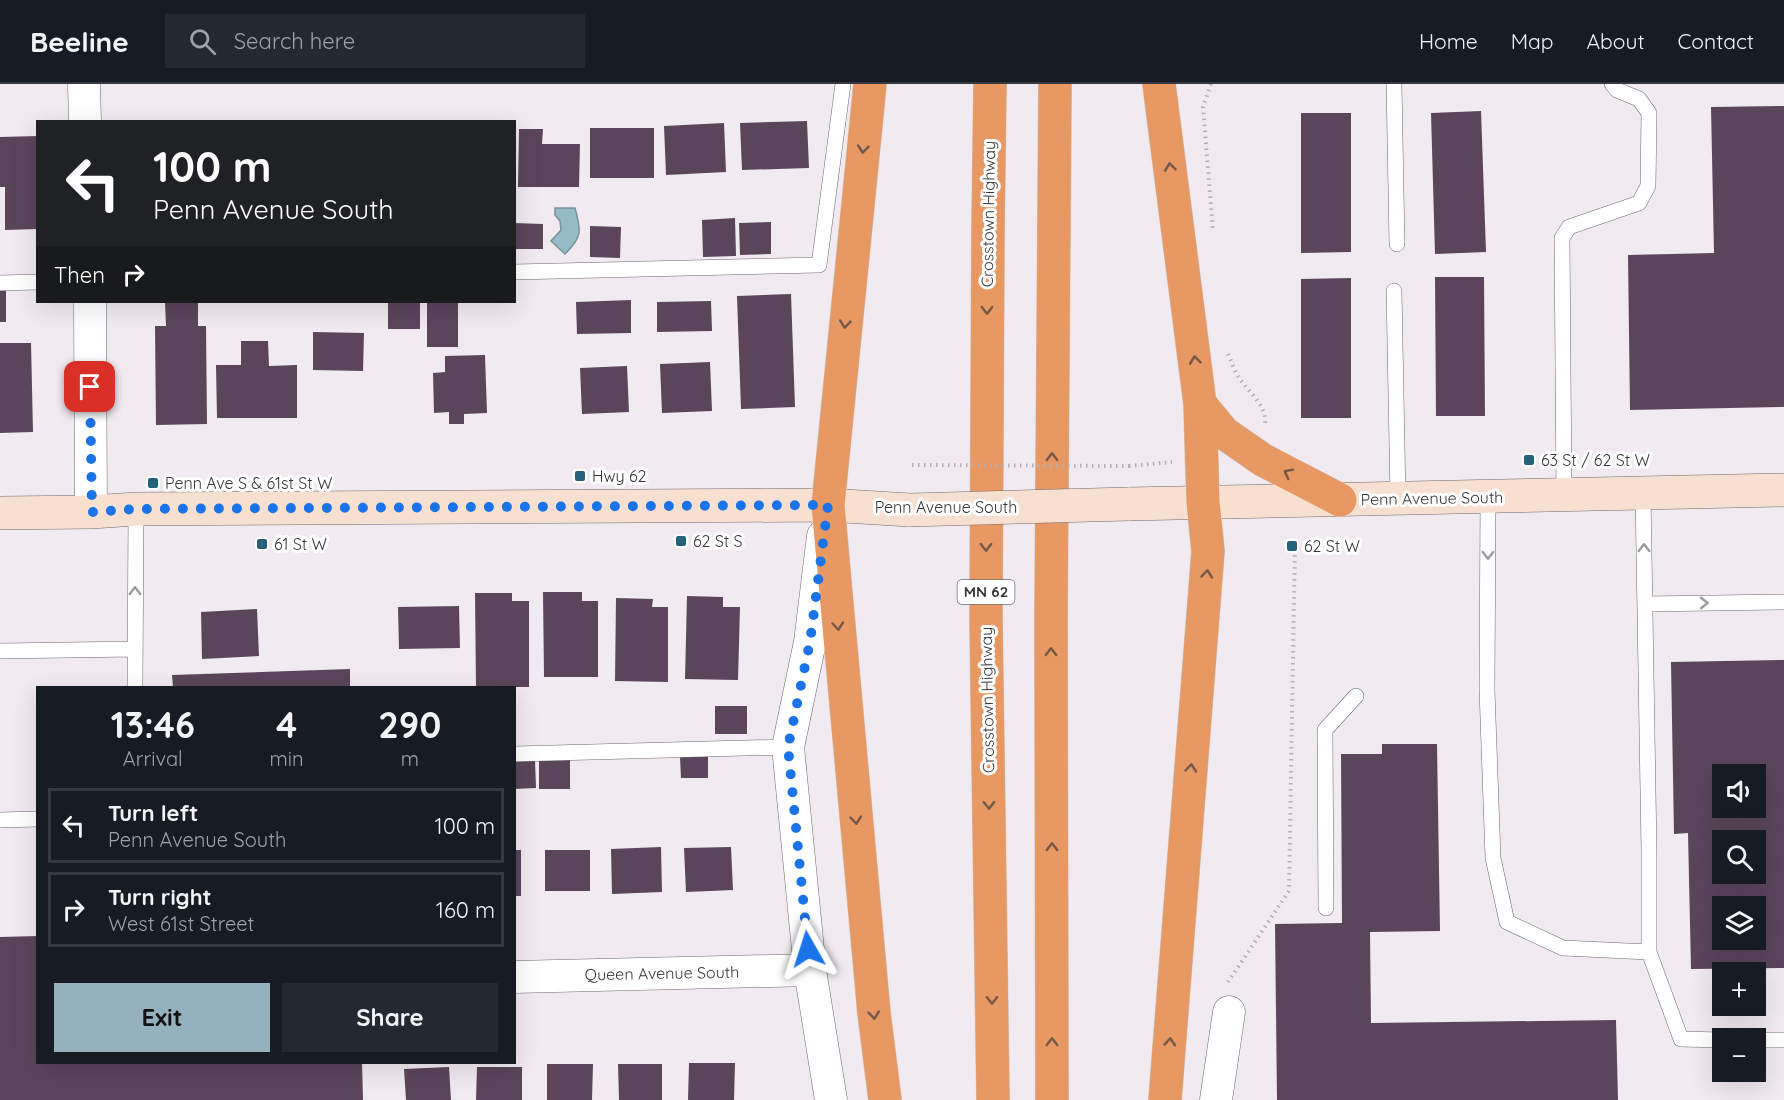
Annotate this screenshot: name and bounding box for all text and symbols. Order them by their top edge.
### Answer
search box [165,14,585,68]
text: Beeline [30,24,129,59]
icon: search [186,25,219,58]
text: Search here [234,27,355,55]
text: Home [1419,28,1478,54]
text: Map [1511,28,1554,54]
text: About [1587,28,1645,54]
text: Contact [1678,28,1754,54]
text: 100 m [153,140,271,193]
street label: Crosstown Highway [977,141,999,287]
icon: left [54,144,132,222]
one-way arrow [857,144,870,153]
one-way arrow [1164,162,1176,171]
text: Penn Avenue South [153,192,394,226]
icon: right [117,258,150,291]
text: Then [54,261,105,289]
one-way arrow [981,306,993,315]
one-way arrow [840,320,852,329]
one-way arrow [1189,356,1201,365]
pin [64,361,115,412]
icon: arrive [73,370,106,403]
place label: 63 St / 62 St W [1541,450,1650,470]
one-way arrow [1046,452,1058,461]
marker: 63 St / 62 St W [1522,453,1536,467]
place label: Hwy 62 [592,466,647,486]
marker: Hwy 62 [573,469,587,483]
one-way arrow [1284,469,1294,480]
place label: Penn Ave S & 61st St W [165,473,333,493]
marker: Penn Ave S & 61st St W [146,476,160,490]
street label: Penn Avenue South [1361,487,1503,509]
street label: Penn Avenue South [875,497,1017,517]
place label: 62 St S [693,531,743,551]
place label: 61 St W [274,534,327,554]
marker: 62 St S [674,534,688,548]
place label: 62 St W [1304,536,1360,556]
marker: 61 St W [255,537,269,551]
marker: 62 St W [1285,539,1299,553]
one-way arrow [980,543,992,552]
one-way arrow [1638,544,1651,553]
one-way arrow [1482,551,1494,560]
one-way arrow [1200,569,1213,578]
road number: MN 62 [958,580,1014,604]
one-way arrow [129,586,141,595]
one-way arrow [1700,597,1709,609]
one-way arrow [831,622,844,631]
street label: Crosstown Highway [976,627,998,773]
one-way arrow [1045,647,1057,656]
text: 13:46 [111,702,195,747]
text: 4 [276,702,297,747]
text: 290 [378,702,441,747]
text: Arrival [123,746,183,771]
text: min [270,746,304,771]
text: m [401,746,419,771]
one-way arrow [1184,764,1197,773]
map controls [1712,764,1766,1082]
button: sound [1712,764,1766,818]
text: Turn left [108,799,198,827]
one-way arrow [982,801,995,810]
icon: left [57,809,90,842]
text: 100 m [435,812,495,840]
one-way arrow [849,816,862,825]
text: Penn Avenue South [108,827,286,852]
button: search [1712,830,1766,884]
one-way arrow [1046,842,1058,851]
text: Turn right [108,883,212,911]
icon: right [57,893,90,926]
text: 160 m [436,896,495,924]
button: layers [1712,896,1766,950]
text: West 61st Street [108,911,254,936]
position arrow [776,917,840,981]
street label: Queen Avenue South [585,962,739,984]
button: + [1712,962,1766,1016]
button: Exit [54,983,270,1052]
button: Share [282,983,498,1052]
one-way arrow [986,996,998,1005]
one-way arrow [868,1010,880,1019]
button: − [1712,1028,1766,1082]
one-way arrow [1046,1037,1058,1046]
one-way arrow [1163,1037,1176,1046]

